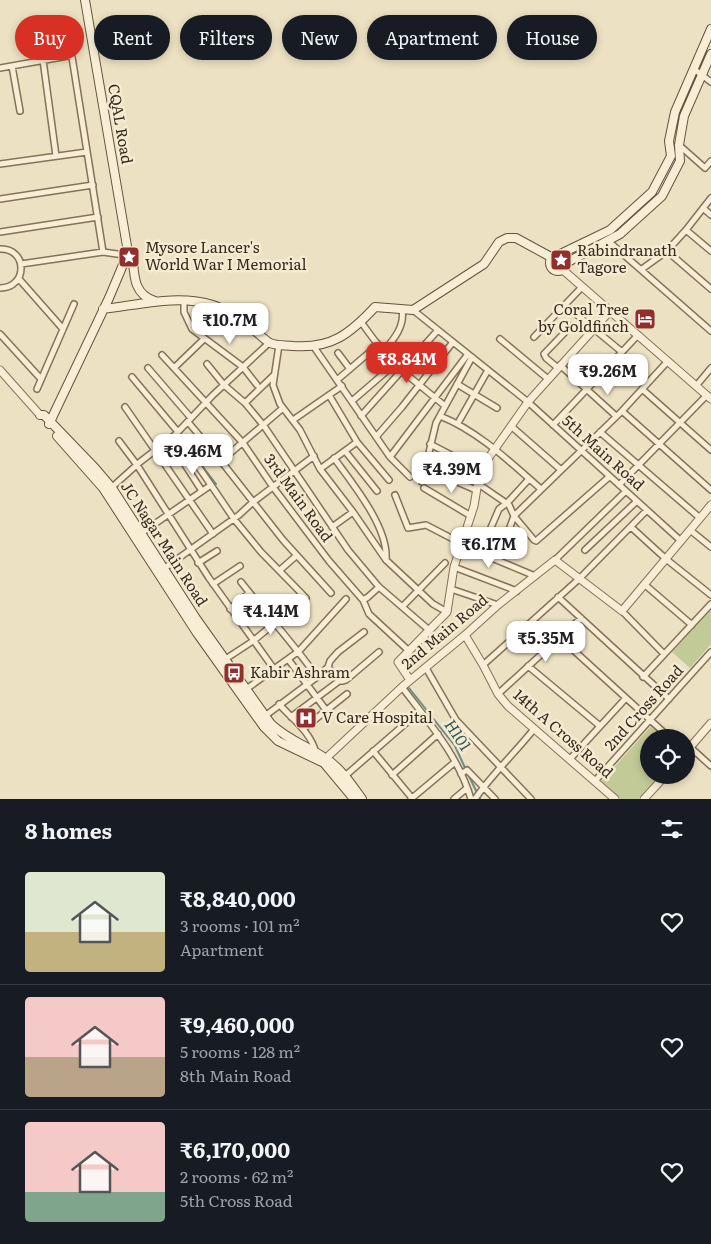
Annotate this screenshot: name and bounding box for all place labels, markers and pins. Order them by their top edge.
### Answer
place label: Mysore Lancer's World War I Memorial [145,235,307,275]
place label: Rabindranath Tagore [577,238,677,278]
place icon: Mysore Lancer's World War I Memorial [117,245,141,269]
place icon: Rabindranath Tagore [549,248,573,272]
place label: Coral Tree by Goldfinch [538,297,629,337]
pin: ₹10.7M [189,302,271,345]
hotel icon: Coral Tree by Goldfinch [633,307,657,331]
pin: ₹8.84M [366,342,448,384]
pin: ₹9.26M [567,354,649,396]
pin: ₹9.46M [152,434,234,476]
pin: ₹4.39M [411,452,493,494]
pin: ₹6.17M [448,526,530,569]
pin: ₹4.14M [230,594,312,636]
pin: ₹5.35M [505,620,587,663]
place label: Kabir Ashram [250,660,351,683]
bus stop icon: Kabir Ashram [222,661,246,685]
place label: V Care Hospital [322,705,433,728]
hospital icon: V Care Hospital [294,706,318,730]

